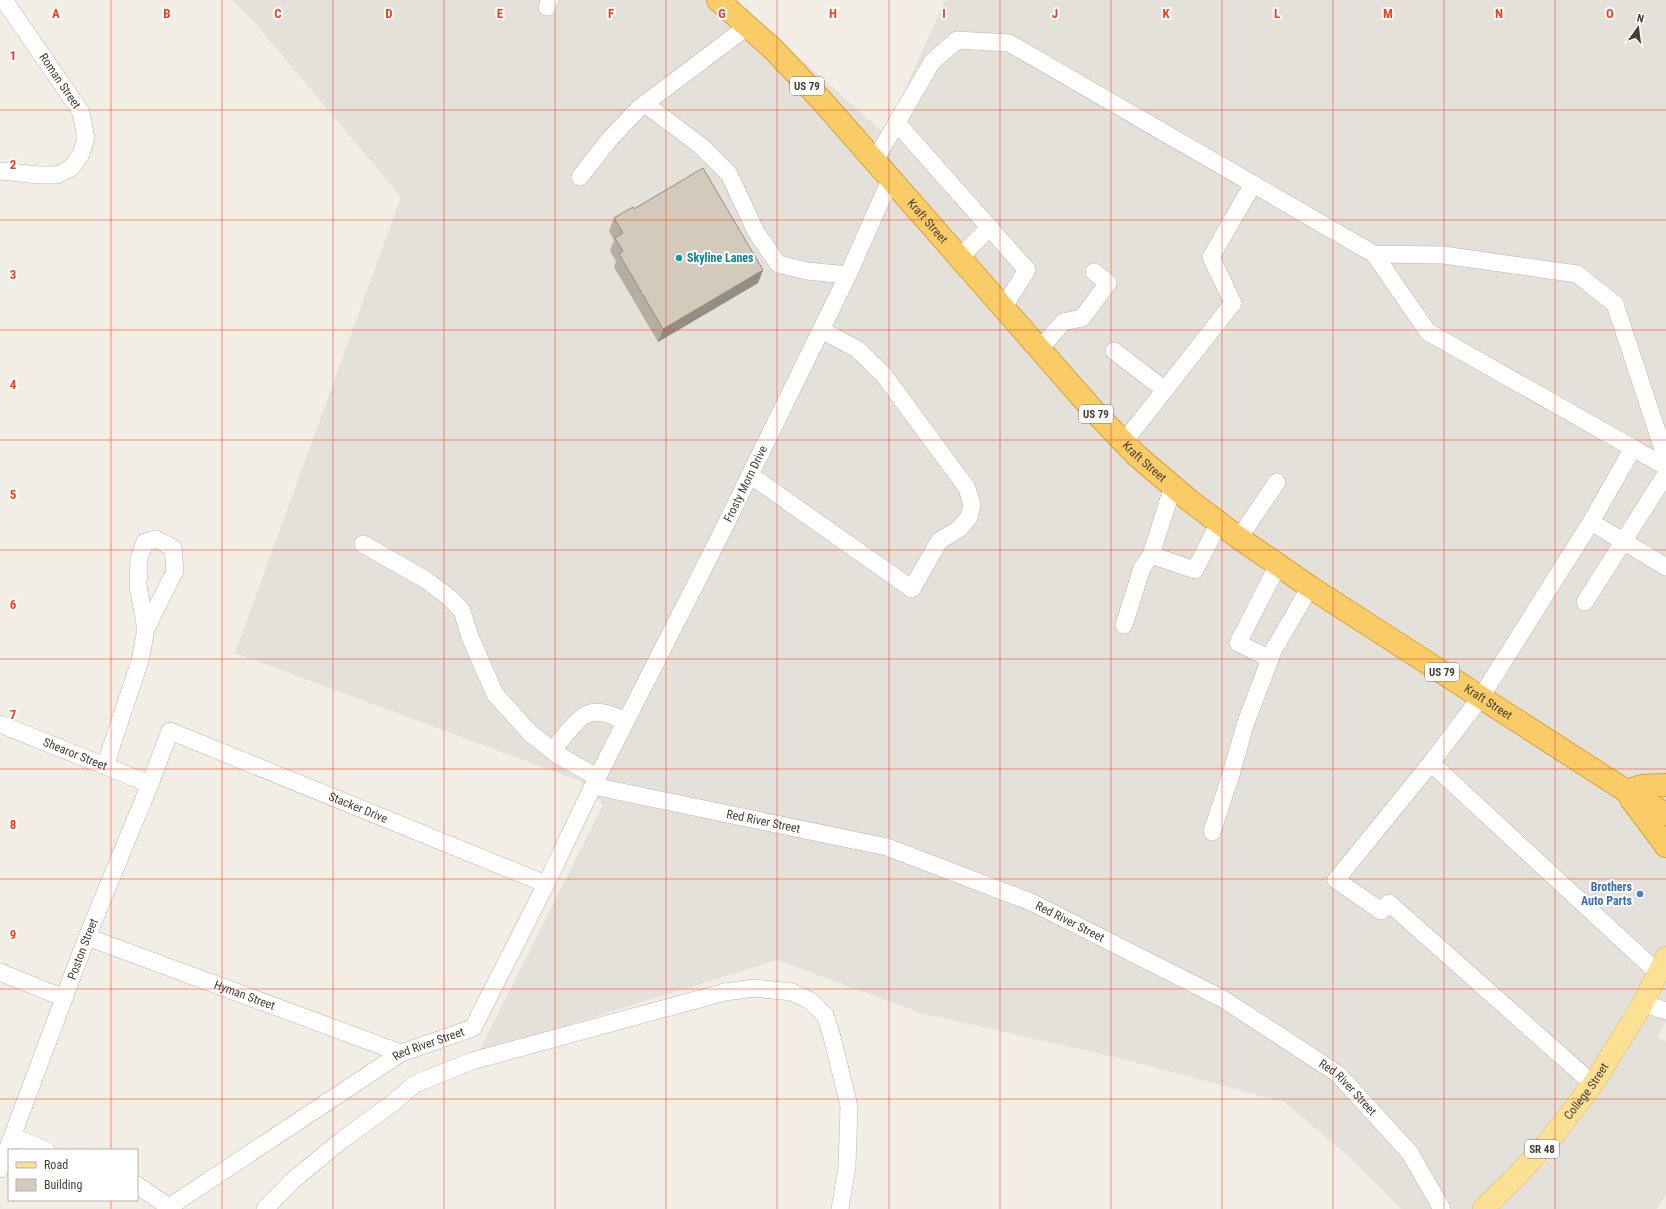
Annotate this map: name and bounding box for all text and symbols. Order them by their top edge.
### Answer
text: A [52,6,60,21]
text: B [163,6,171,21]
text: C [274,6,282,21]
text: D [385,6,393,21]
text: E [497,6,504,21]
text: F [608,6,614,21]
text: G [718,6,726,21]
text: H [829,6,837,21]
text: I [942,6,946,21]
text: J [1052,6,1058,21]
text: K [1162,6,1170,21]
text: L [1274,6,1280,21]
text: M [1383,6,1393,21]
text: N [1495,6,1503,21]
text: O [1606,6,1614,21]
north arrow [1618,8,1658,48]
text: N [1635,12,1645,26]
text: 1 [10,48,16,63]
street label: Roman Street [36,51,84,112]
road number: US 79 [790,77,824,95]
text: 2 [10,157,17,172]
street label: Kraft Street [904,196,951,246]
place label: Skyline Lanes [687,251,754,265]
marker: Skyline Lanes [674,253,684,263]
text: 3 [10,267,16,282]
text: 4 [10,377,17,392]
road number: US 79 [1079,405,1113,423]
street label: Kraft Street [1120,438,1170,485]
street label: Frosty Morn Drive [721,443,770,524]
text: 5 [10,487,17,502]
text: 6 [10,597,17,612]
road number: US 79 [1425,663,1459,681]
street label: Kraft Street [1462,681,1515,723]
text: 7 [10,707,17,722]
street label: Shearor Street [41,735,110,773]
street label: Stacker Drive [327,789,390,826]
street label: Red River Street [725,807,802,836]
text: 8 [10,817,16,832]
place label: Brothers Auto Parts [1581,880,1633,908]
marker: Brothers Auto Parts [1635,889,1645,899]
street label: Red River Street [1033,898,1107,945]
street label: Poston Street [65,916,101,982]
text: 9 [10,927,16,942]
street label: Hyman Street [212,978,277,1013]
street label: Red River Street [390,1024,467,1064]
street label: Red River Street [1316,1056,1380,1119]
street label: College Street [1561,1060,1612,1122]
road number: SR 48 [1525,1140,1559,1158]
legend [8,1149,138,1201]
text: Road [44,1158,68,1172]
text: Building [44,1178,82,1192]

